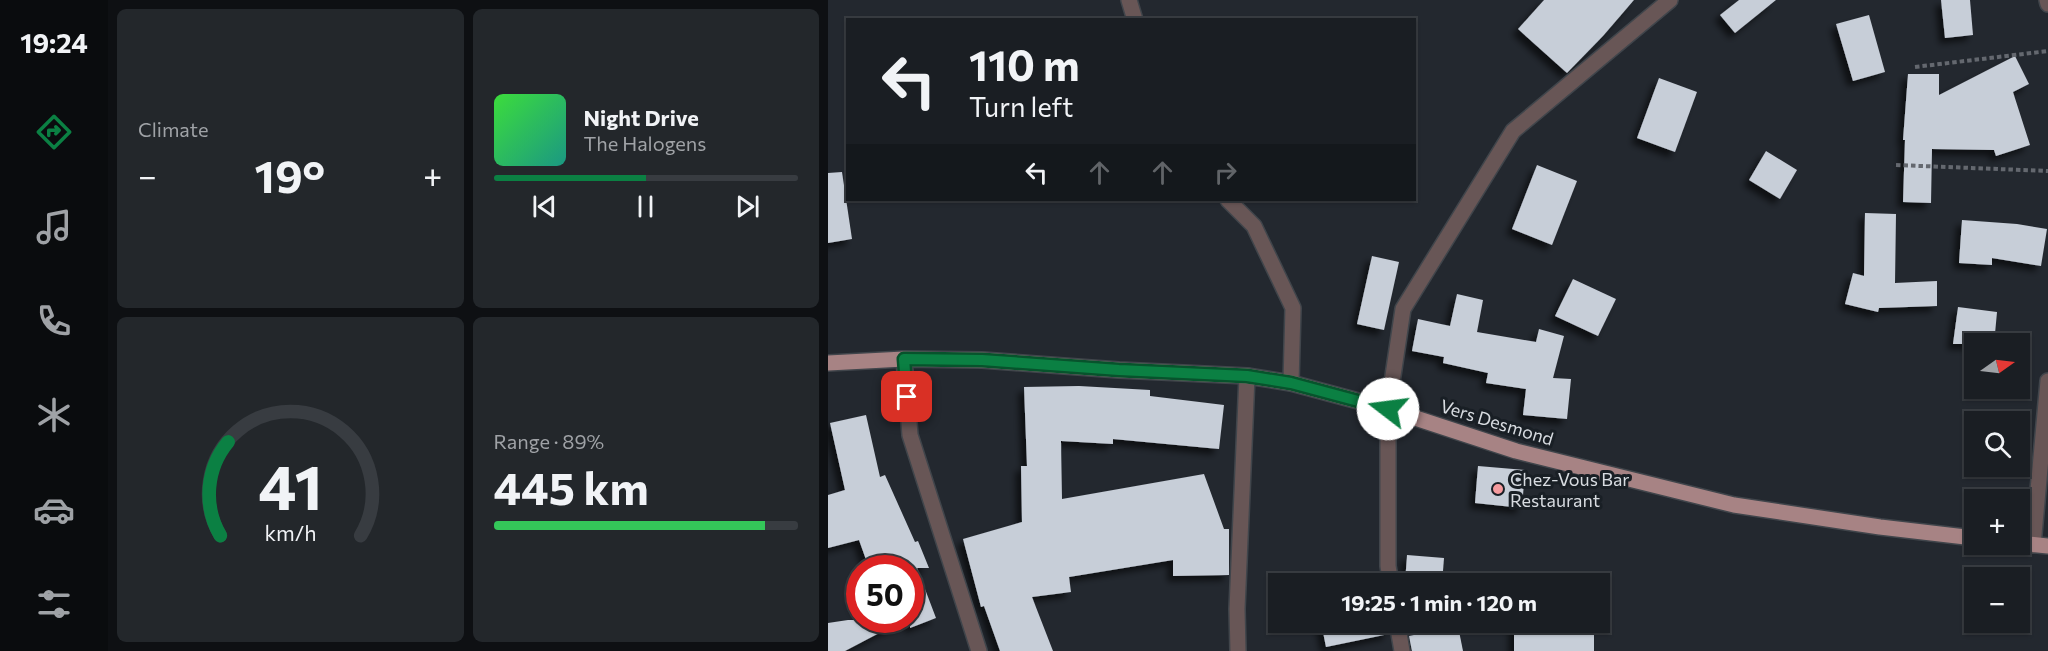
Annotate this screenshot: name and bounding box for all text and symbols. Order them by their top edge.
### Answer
text: 19:24 [20,26,88,59]
text: 110 m [969,38,1080,90]
icon: left [870,42,948,120]
text: Turn left [969,90,1073,123]
text: Night Drive [584,104,699,131]
icon: directions [33,111,75,153]
text: Climate [138,117,208,141]
text: The Halogens [584,131,706,155]
text: 19° [255,147,325,202]
text: − [138,154,157,195]
text: + [423,154,442,195]
icon: left [1020,156,1053,189]
icon: ahead [1083,156,1116,189]
icon: ahead [1146,156,1179,189]
icon: right [1209,156,1242,189]
icon: previous [528,190,561,223]
icon: pause [629,190,662,223]
icon: next [731,190,764,223]
icon: music [33,206,75,248]
icon: phone [33,300,75,342]
north arrow [1964,333,2030,399]
map controls [1964,333,2030,633]
pin [881,371,932,422]
position arrow [1356,377,1420,441]
icon: arrive [890,380,923,413]
icon: climate [33,394,75,436]
street label: Vers Desmond [1438,394,1556,450]
button: search [1964,411,2030,477]
text: Range · 89% [494,429,604,453]
text: 41 [258,447,323,523]
text: 445 km [494,459,649,514]
place label: Chez-Vous Bar Restaurant [1510,468,1630,511]
marker: Chez-Vous Bar Restaurant [1491,482,1505,496]
icon: car [33,489,75,531]
button: + [1964,489,2030,555]
text: km/h [264,520,316,546]
speed limit sign: 50 [846,555,924,633]
button: − [1964,567,2030,633]
icon: filters [33,583,75,625]
text: 19:25 · 1 min · 120 m [1341,589,1537,616]

